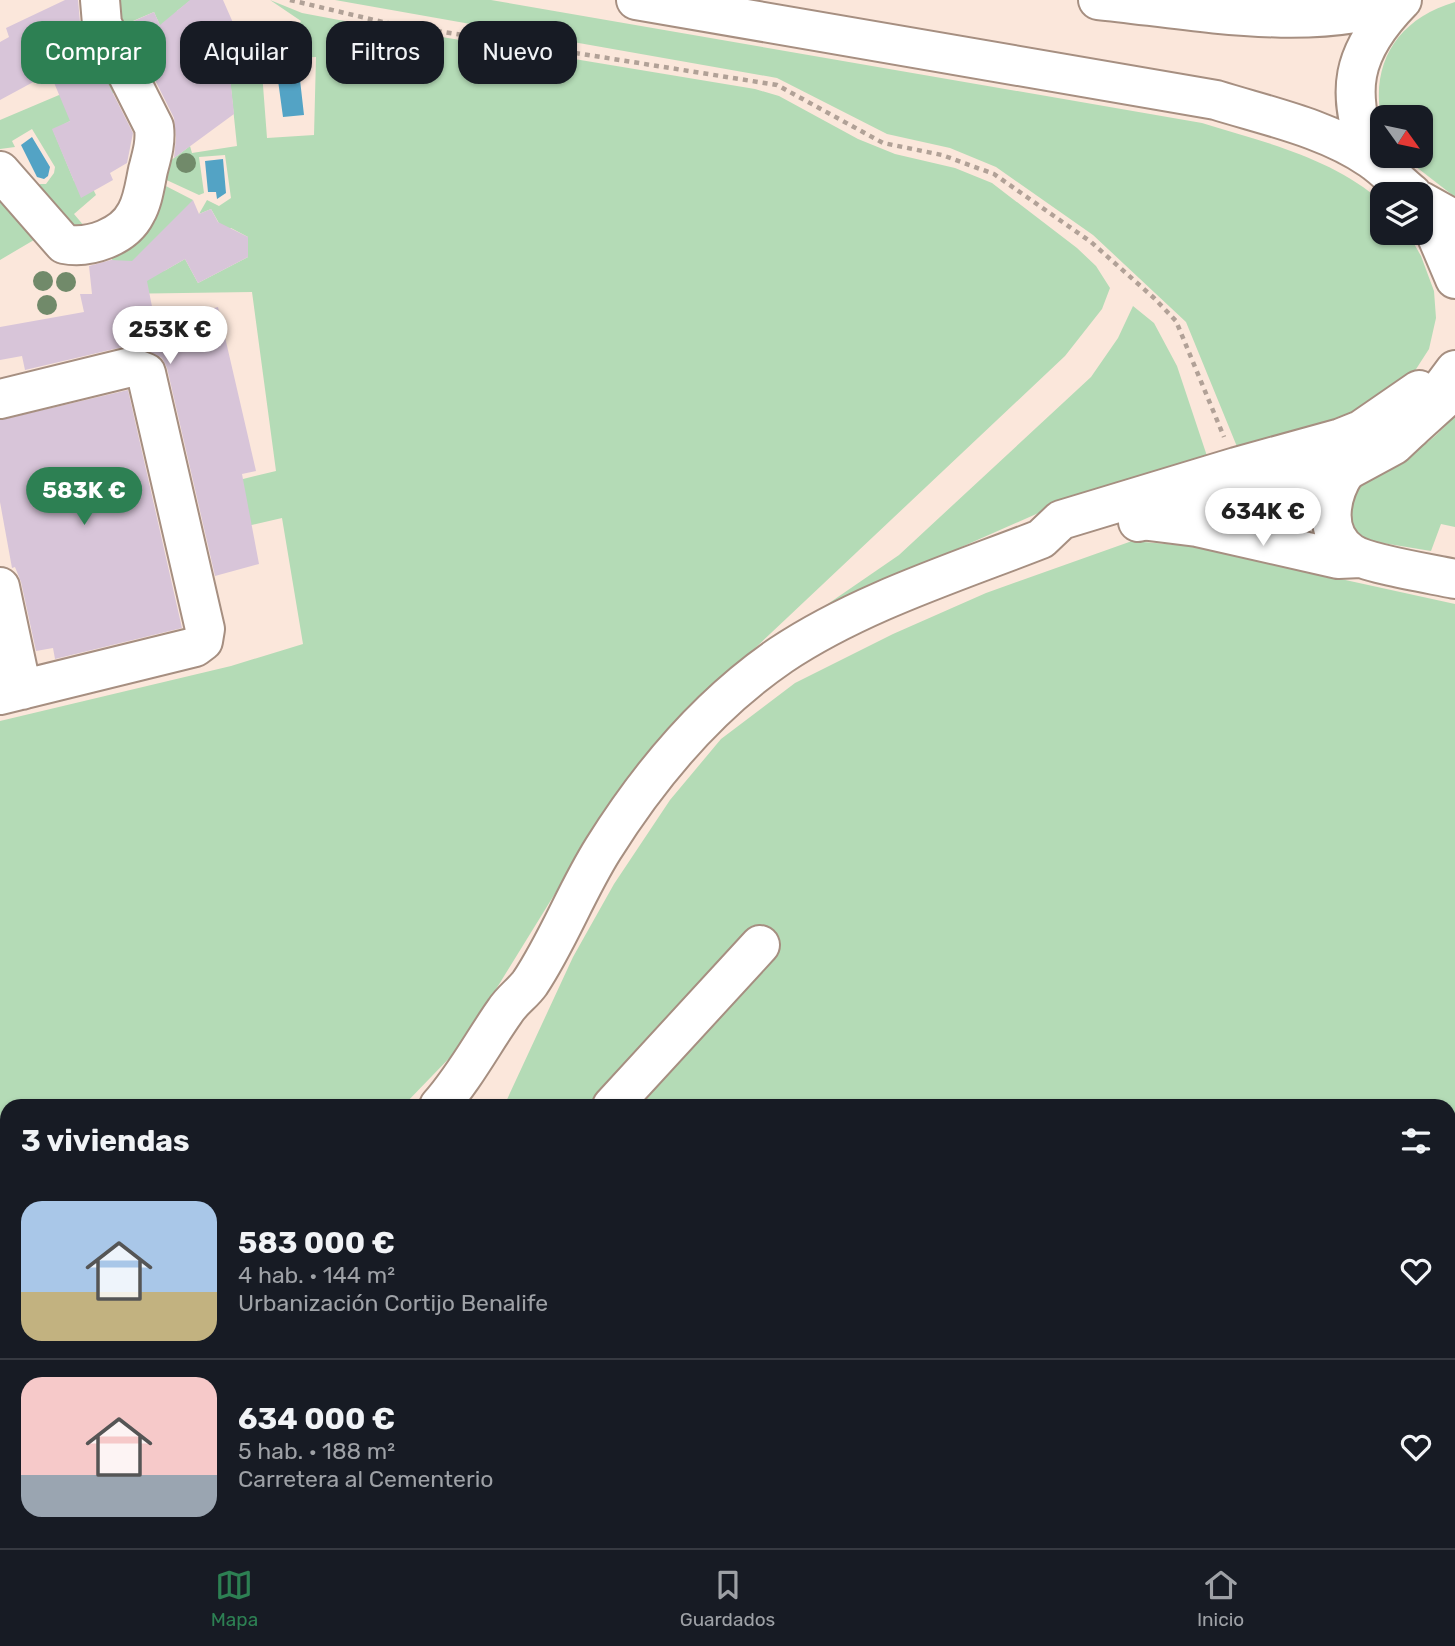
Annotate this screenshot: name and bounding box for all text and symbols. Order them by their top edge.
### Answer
chip: Comprar [21,21,166,84]
chip: Alquilar [180,21,312,84]
chip: Filtros [326,21,444,84]
chip: Nuevo [458,21,577,84]
north arrow [1370,105,1433,168]
map controls [1370,105,1433,245]
button: layers [1370,182,1433,245]
pin: 253K € [113,306,227,366]
text: 253K € [128,315,212,343]
pin: 583K € [27,468,141,527]
text: 583K € [42,476,126,504]
pin: 634K € [1206,489,1320,548]
text: 634K € [1221,497,1305,525]
icon: filters [1397,1122,1435,1160]
text: 3 viviendas [21,1123,190,1159]
text: 583 000 € [238,1225,395,1261]
icon: home [77,1229,161,1313]
icon: heart [1397,1252,1435,1290]
text: 4 hab. · 144 m² [238,1261,395,1289]
text: Urbanización Cortijo Benalife [238,1289,548,1317]
text: 634 000 € [238,1401,395,1437]
icon: home [77,1405,161,1489]
icon: heart [1397,1428,1435,1466]
text: 5 hab. · 188 m² [238,1437,395,1465]
text: Carretera al Cementerio [238,1465,493,1493]
tab: Mapa [211,1566,258,1631]
tab: Guardados [680,1566,775,1631]
tab: Inicio [1197,1566,1244,1631]

